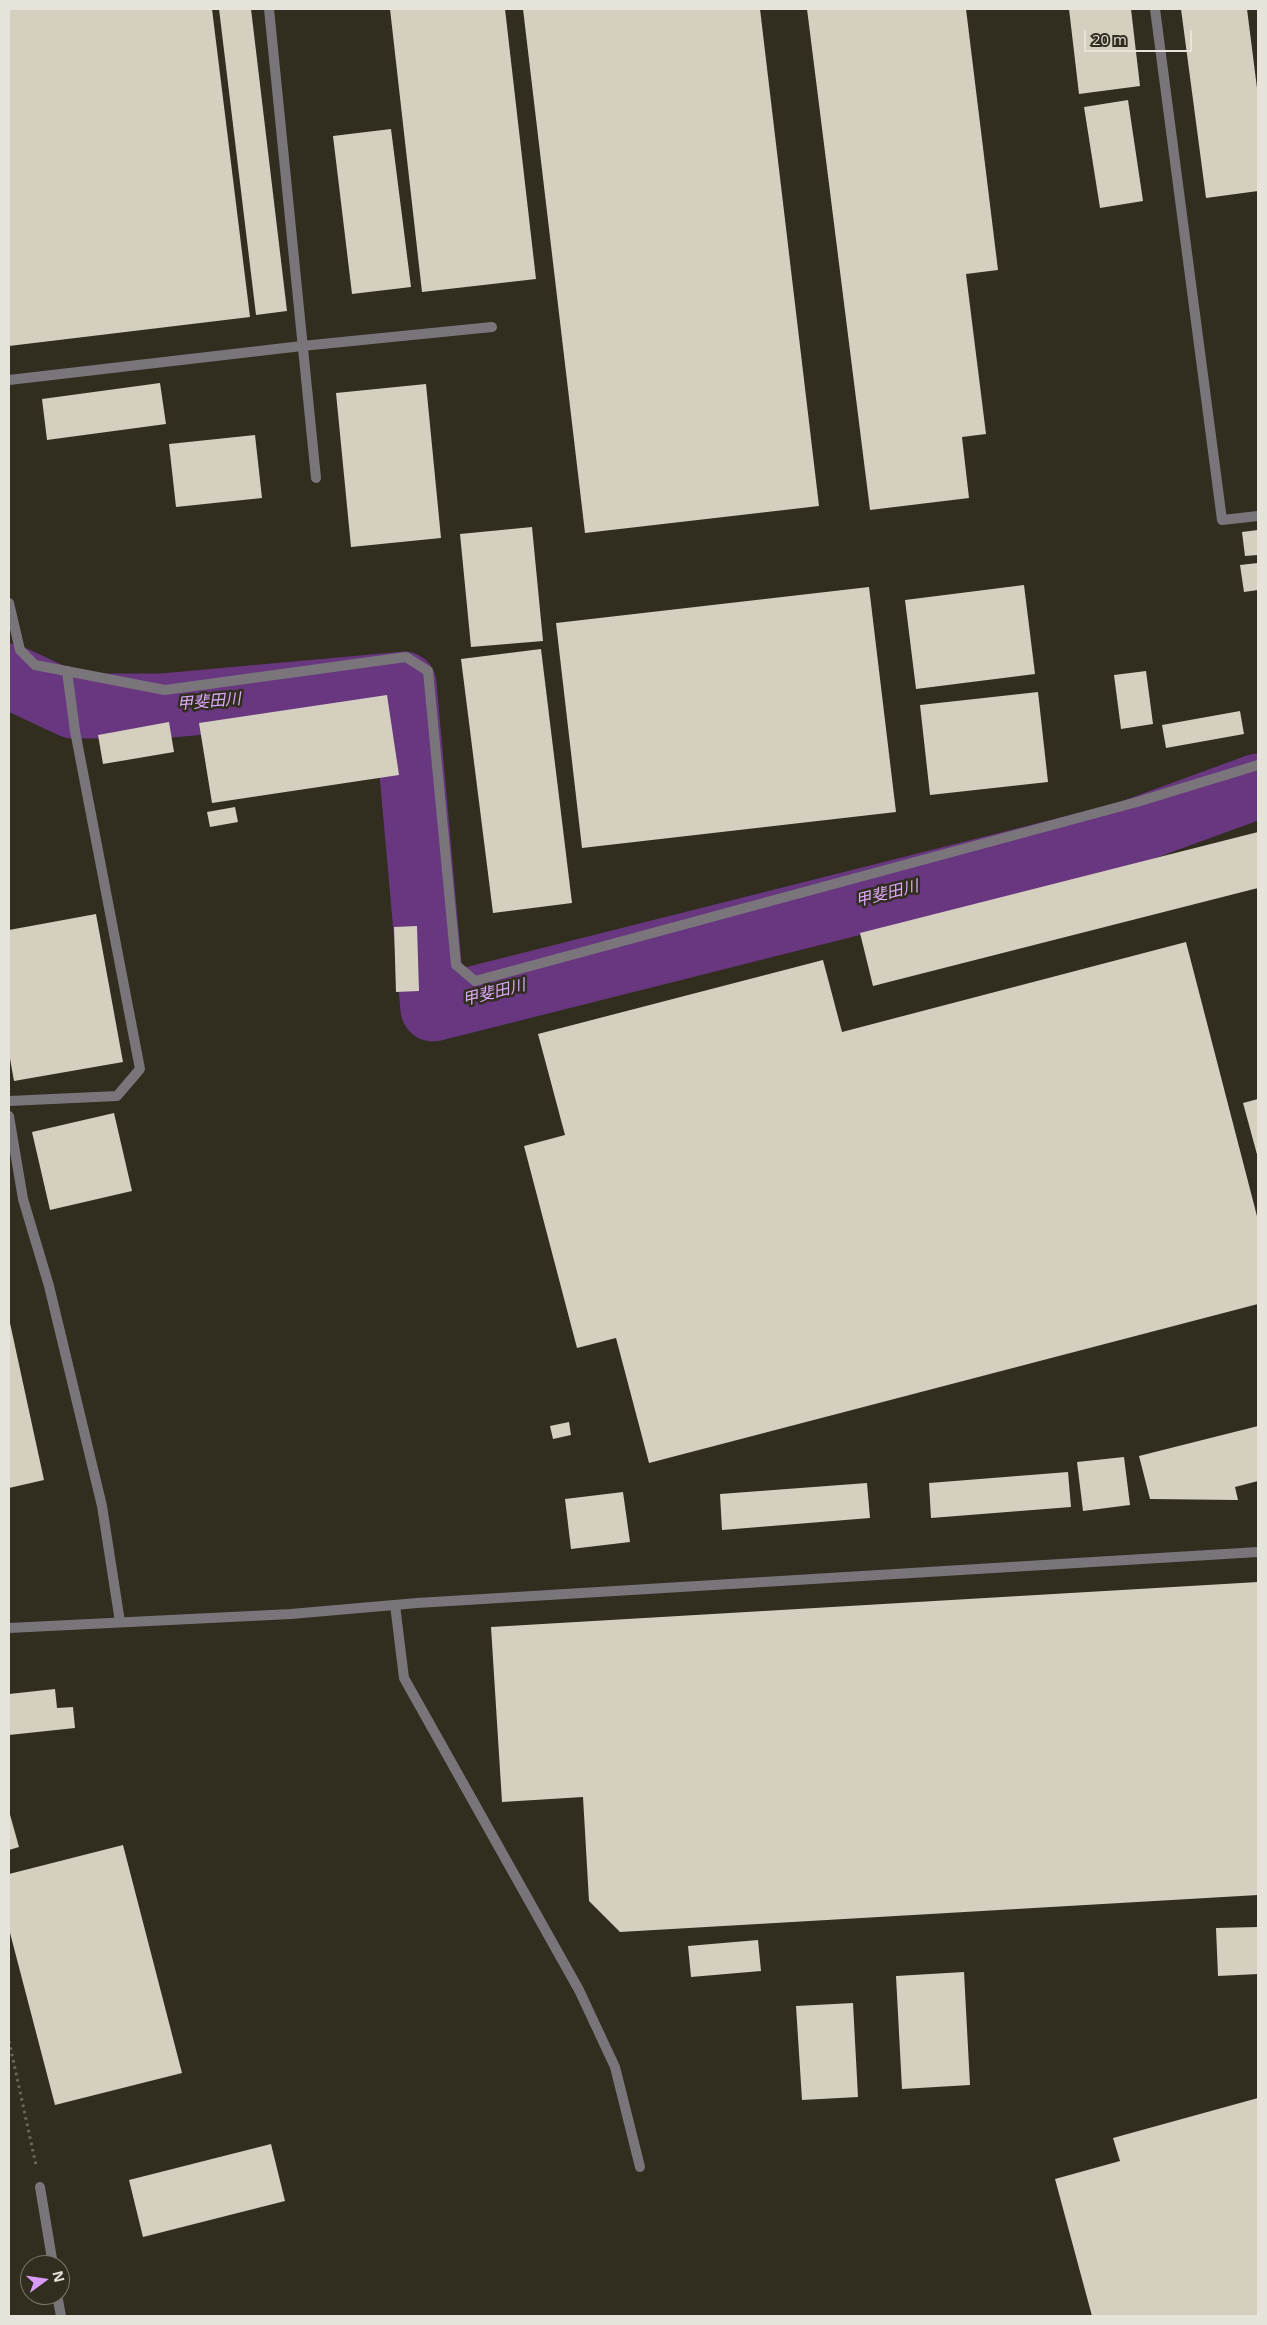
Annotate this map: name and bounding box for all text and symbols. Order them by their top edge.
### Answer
scale bar [1087,20,1194,52]
text: 20 m [1092,29,1127,49]
water label: 甲斐田川 [176,690,242,714]
water label: 甲斐田川 [854,877,920,911]
water label: 甲斐田川 [461,976,527,1010]
north arrow [20,2255,70,2305]
text: N [48,2269,70,2284]

